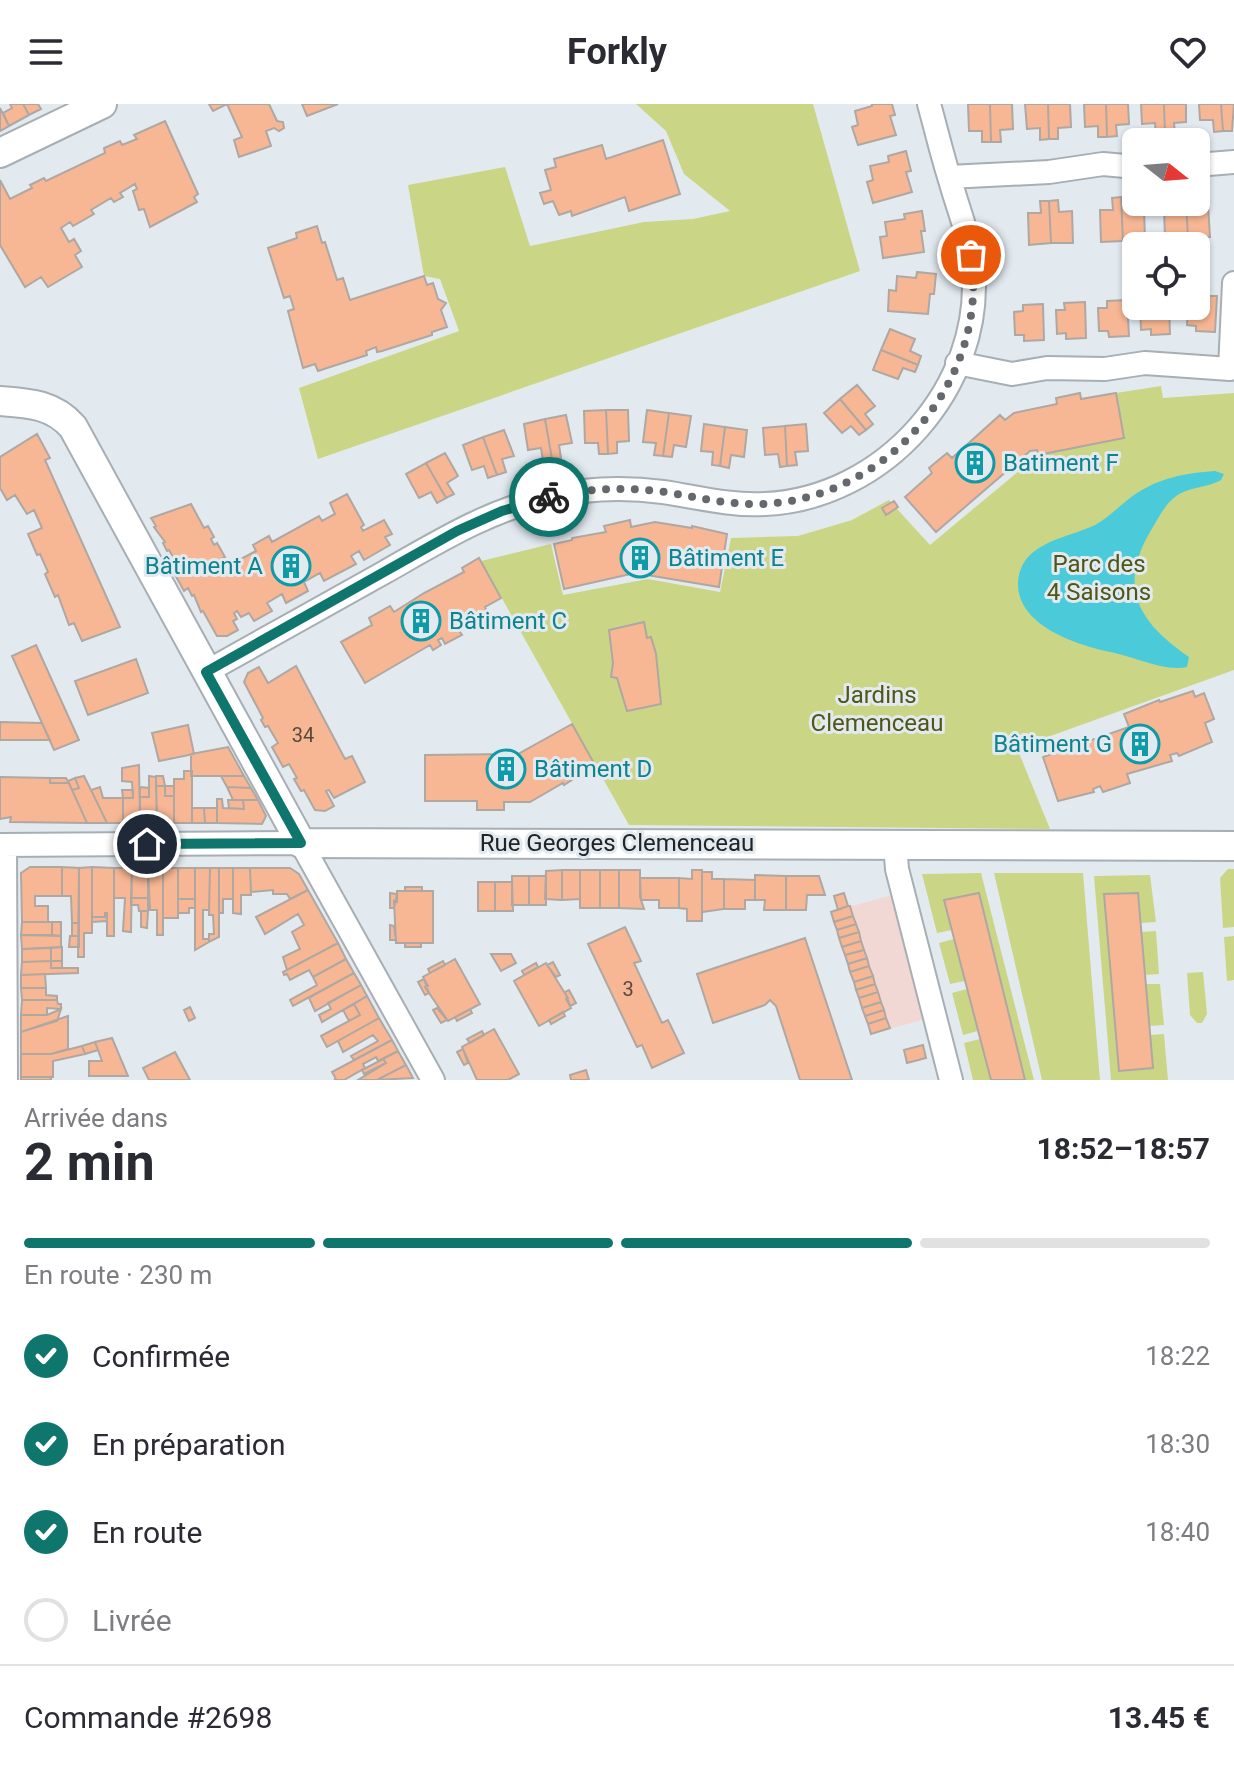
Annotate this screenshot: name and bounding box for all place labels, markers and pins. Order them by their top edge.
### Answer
pin [937,221,1005,289]
building icon: Batiment F [954,442,996,484]
place label: Batiment F [1003,449,1119,477]
building icon: Bâtiment E [619,537,661,579]
place label: Bâtiment E [668,544,784,572]
building icon: Bâtiment A [270,545,312,587]
place label: Bâtiment A [145,552,263,580]
building icon: Bâtiment C [400,600,442,642]
place label: Bâtiment C [449,607,567,635]
building icon: Bâtiment G [1119,723,1161,765]
place label: Bâtiment G [993,730,1112,758]
building icon: Bâtiment D [485,748,527,790]
place label: Bâtiment D [534,755,652,783]
pin [113,810,181,878]

